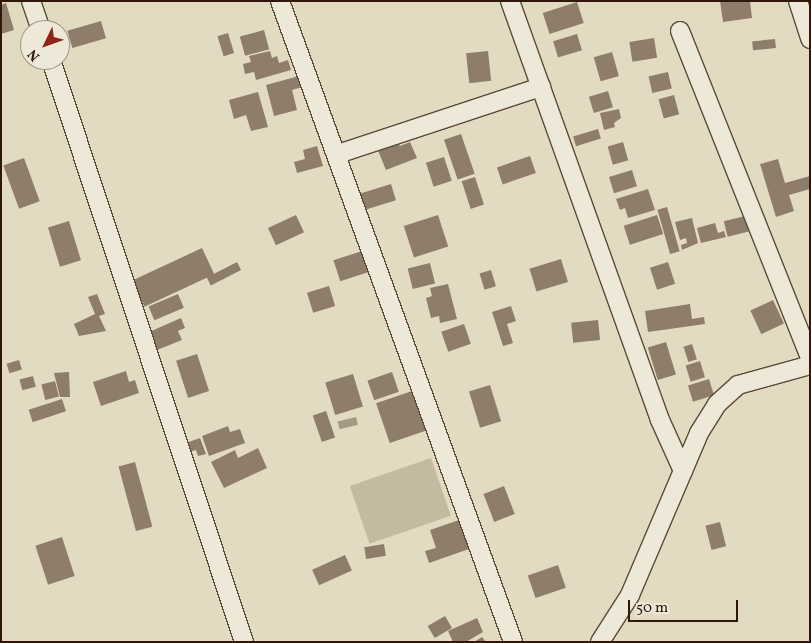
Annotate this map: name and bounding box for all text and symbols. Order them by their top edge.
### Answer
north arrow [20,20,70,70]
text: N [24,45,45,65]
scale bar [631,590,741,622]
text: 50 m [636,598,668,619]

